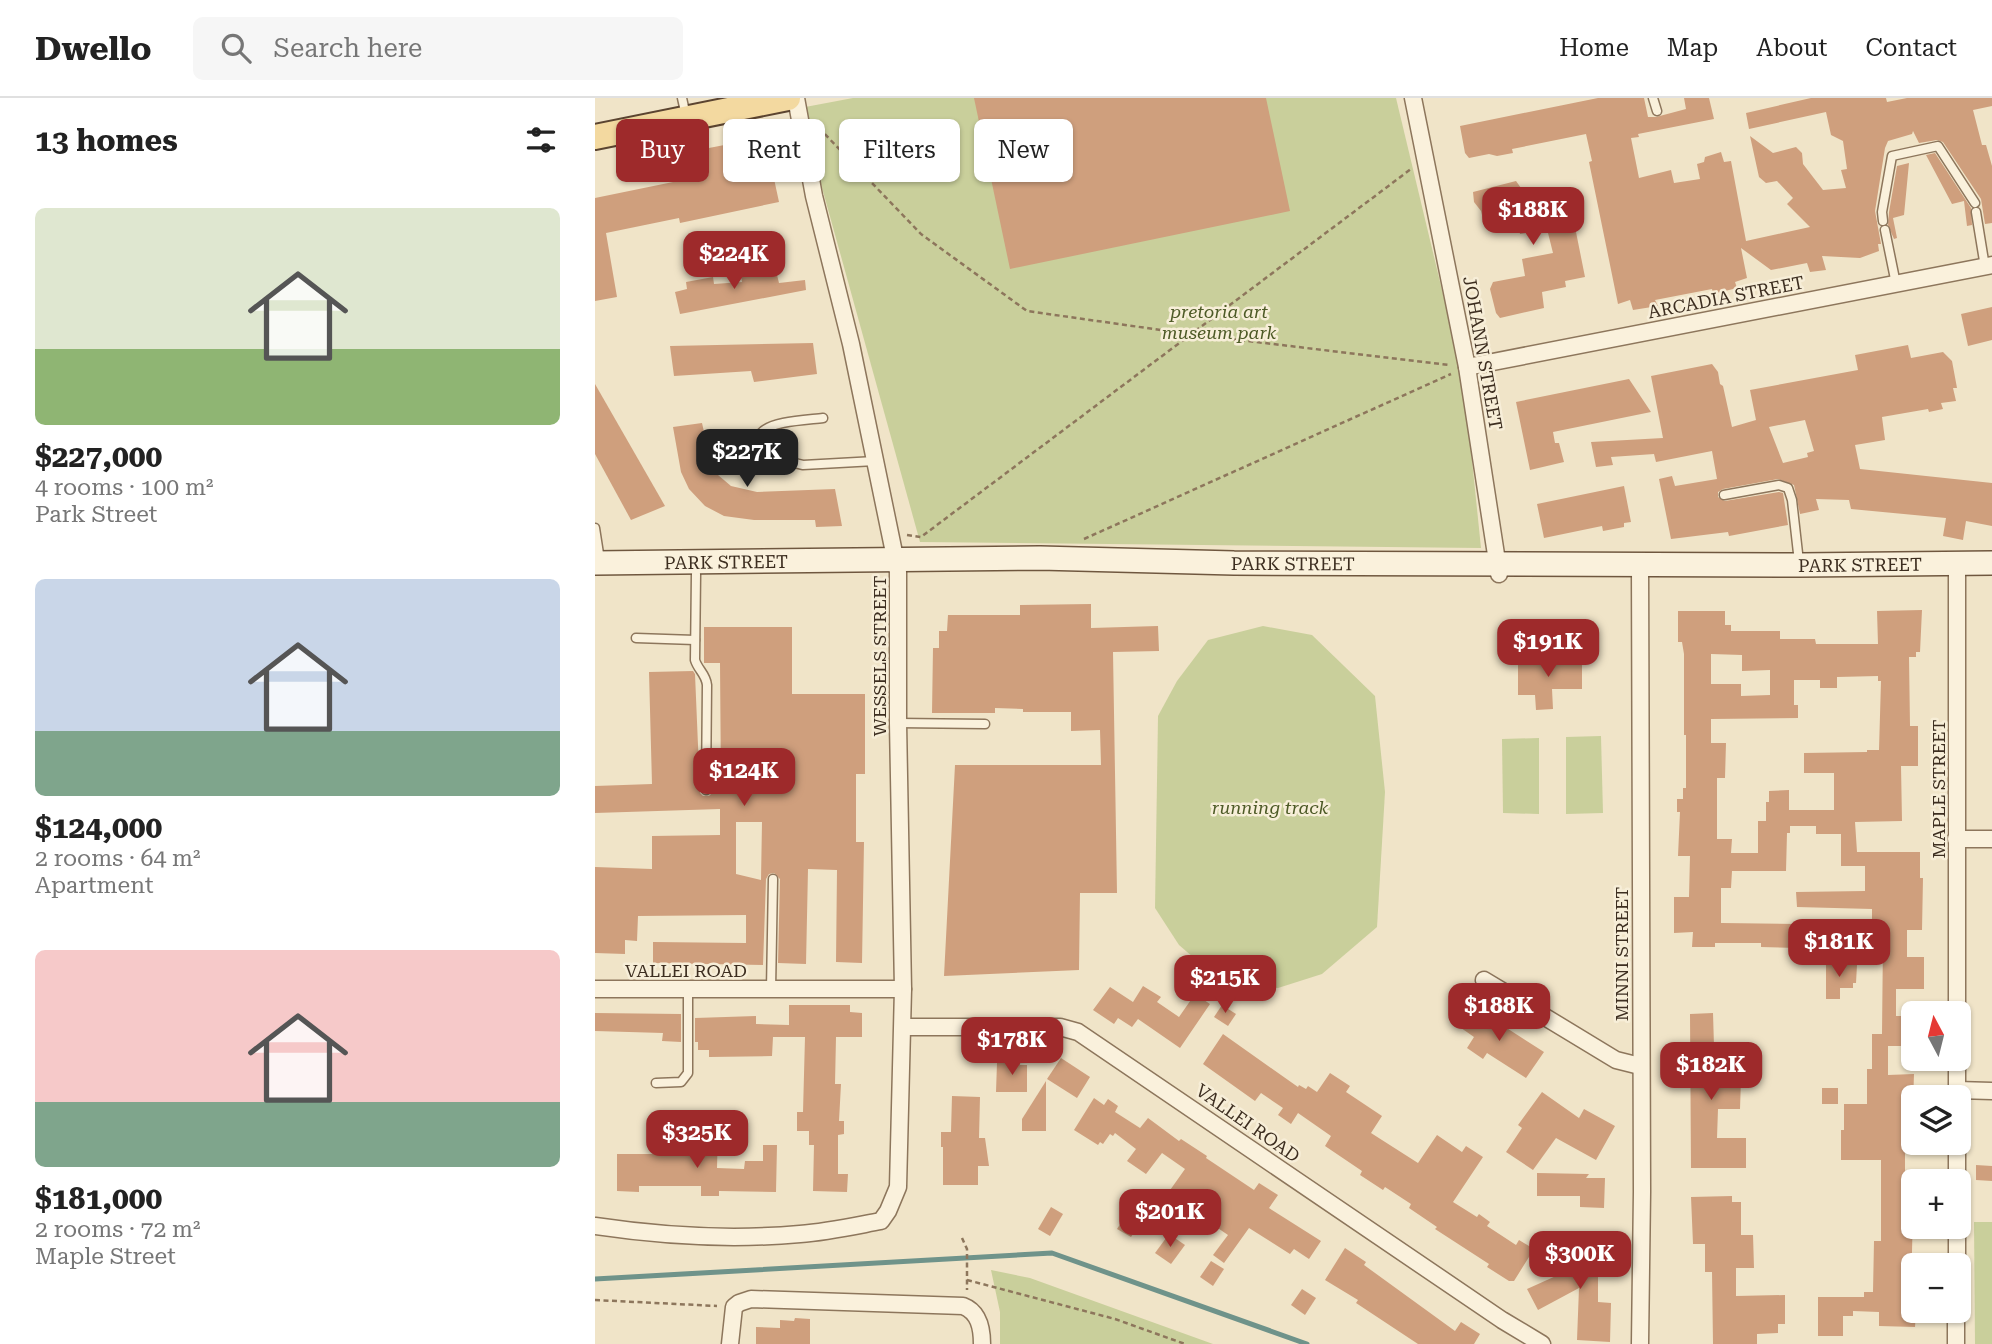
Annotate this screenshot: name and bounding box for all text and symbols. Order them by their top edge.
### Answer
search box [193,17,683,80]
text: Dwello [35,29,151,68]
icon: search [217,29,255,67]
text: Search here [273,33,422,63]
text: Home [1559,34,1629,62]
text: Map [1667,34,1718,62]
text: About [1756,34,1827,62]
text: Contact [1865,34,1957,62]
chip: Buy [616,119,709,182]
chip: Rent [723,119,825,182]
chip: Filters [839,119,960,182]
chip: New [974,119,1073,182]
icon: filters [522,121,560,159]
text: 13 homes [35,123,178,158]
pin: $188K [1484,188,1582,247]
text: $188K [1498,196,1568,223]
pin: $224K [685,232,783,291]
text: $224K [699,240,769,267]
icon: home [235,253,361,379]
street label: ARCADIA STREET [1646,272,1806,322]
street label: JOHANN STREET [1459,274,1507,432]
park label: pretoria art museum park [1162,301,1277,343]
pin: $227K [698,430,796,489]
text: $227K [712,438,782,465]
text: $227,000 [35,439,162,474]
text: 4 rooms · 100 m² [35,474,213,501]
text: Park Street [35,501,157,528]
street label: PARK STREET [664,550,788,573]
street label: PARK STREET [1231,552,1355,574]
street label: PARK STREET [1798,553,1922,576]
street label: WESSELS STREET [869,576,890,736]
pin: $191K [1499,620,1597,679]
icon: home [235,624,361,750]
text: $191K [1513,628,1583,655]
street label: MAPLE STREET [1928,720,1949,858]
pin: $124K [695,748,793,808]
text: $124K [709,757,779,784]
park label: running track [1212,797,1329,818]
text: $124,000 [35,810,162,845]
text: 2 rooms · 64 m² [35,845,201,872]
text: Apartment [35,872,154,899]
street label: MINNI STREET [1611,887,1632,1021]
pin: $181K [1790,920,1888,979]
text: $181K [1804,928,1874,955]
pin: $215K [1176,956,1274,1015]
street label: VALLEI ROAD [625,960,747,981]
text: $215K [1190,964,1260,991]
pin: $188K [1450,984,1548,1043]
text: $188K [1464,992,1534,1019]
icon: home [235,995,361,1121]
north arrow [1901,1001,1971,1071]
map controls [1901,1001,1971,1323]
pin: $178K [963,1018,1061,1077]
text: $178K [977,1026,1047,1053]
pin: $182K [1662,1042,1760,1102]
text: $182K [1676,1051,1746,1078]
street label: VALLEI ROAD [1192,1079,1304,1167]
button: layers [1901,1085,1971,1155]
pin: $325K [648,1110,746,1170]
text: $325K [662,1119,732,1146]
button: + [1901,1169,1971,1239]
text: $181,000 [35,1181,162,1216]
pin: $201K [1121,1190,1219,1249]
text: $201K [1135,1198,1205,1225]
text: 2 rooms · 72 m² [35,1216,201,1243]
pin: $300K [1531,1232,1629,1291]
text: $300K [1545,1240,1615,1267]
text: Maple Street [35,1243,176,1270]
button: − [1901,1253,1971,1323]

